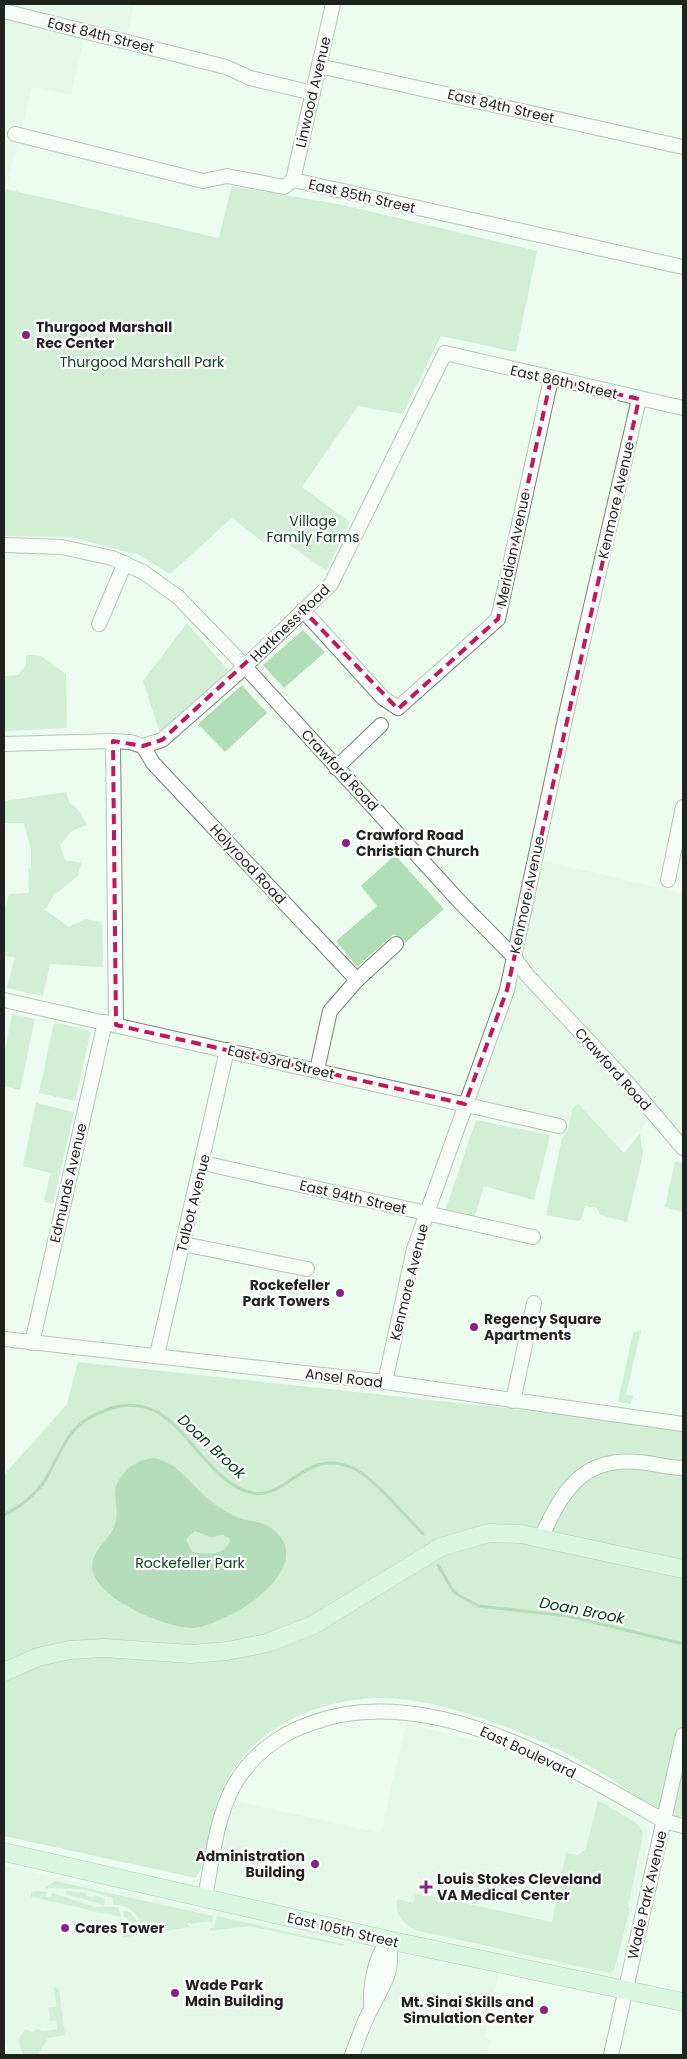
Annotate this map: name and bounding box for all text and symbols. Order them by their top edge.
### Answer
street label: East 84th Street [46,12,156,58]
street label: Linwood Avenue [290,34,336,150]
street label: East 84th Street [446,84,556,128]
street label: East 85th Street [307,174,417,218]
place label: Thurgood Marshall Rec Center [36,317,172,353]
marker: Thurgood Marshall Rec Center [20,329,32,341]
park label: Thurgood Marshall Park [60,352,225,372]
street label: East 86th Street [508,360,620,404]
street label: Kenmore Avenue [593,439,639,561]
street label: Meridian Avenue [491,489,535,608]
park label: Village Family Farms [267,511,359,547]
street label: Harkness Road [246,580,334,666]
street label: Crawford Road [297,725,383,815]
street label: Holyrood Road [206,820,290,908]
place label: Crawford Road Christian Church [356,825,479,861]
street label: Kenmore Avenue [505,834,549,956]
marker: Crawford Road Christian Church [340,837,352,849]
street label: Crawford Road [570,1023,656,1115]
street label: East 93rd Street [226,1040,336,1084]
street label: Edmunds Avenue [45,1121,92,1245]
street label: Talbot Avenue [171,1152,215,1254]
street label: East 94th Street [298,1175,408,1219]
street label: Kenmore Avenue [385,1221,433,1342]
place label: Rockefeller Park Towers [242,1275,330,1311]
marker: Rockefeller Park Towers [334,1287,346,1299]
place label: Regency Square Apartments [484,1309,602,1345]
marker: Regency Square Apartments [468,1321,480,1333]
street label: Ansel Road [304,1363,384,1393]
water label: Doan Brook [173,1409,252,1484]
park label: Rockefeller Park [135,1553,246,1573]
water label: Doan Brook [538,1591,628,1629]
street label: East Boulevard [477,1721,579,1783]
street label: Wade Park Avenue [622,1828,672,1961]
place label: Administration Building [195,1846,305,1882]
marker: Administration Building [309,1858,321,1870]
place label: Louis Stokes Cleveland VA Medical Center [437,1869,602,1905]
marker: Louis Stokes Cleveland VA Medical Center [419,1880,433,1894]
street label: East 105th Street [285,1907,401,1953]
place label: Cares Tower [75,1918,165,1938]
marker: Cares Tower [59,1922,71,1934]
place label: Wade Park Main Building [185,1975,283,2011]
marker: Wade Park Main Building [169,1987,181,1999]
place label: Mt. Sinai Skills and Simulation Center [401,1992,534,2028]
marker: Mt. Sinai Skills and Simulation Center [538,2004,550,2016]

